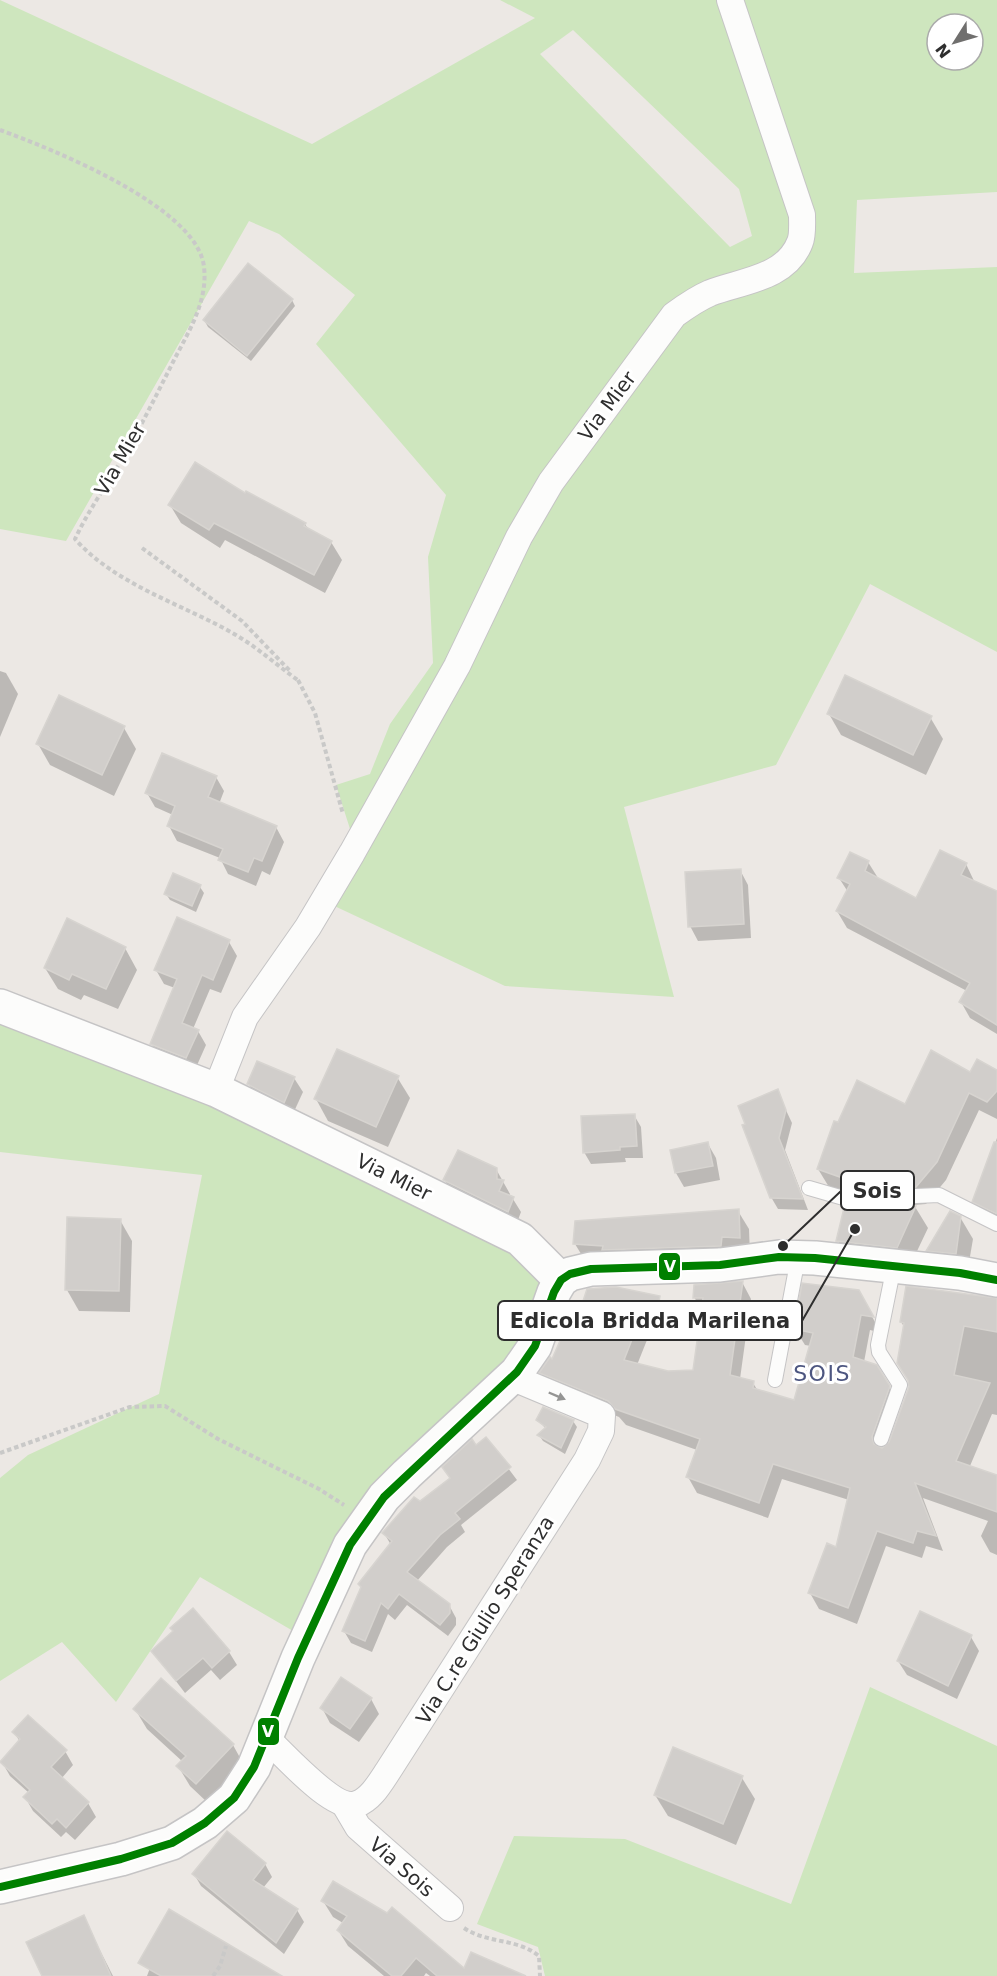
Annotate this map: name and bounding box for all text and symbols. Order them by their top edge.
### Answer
north arrow [925,12,985,72]
text: N [932,40,955,62]
street label: Via Mier [573,366,641,445]
street label: Via Mier [89,417,151,500]
street label: Via Mier [352,1149,436,1206]
callout: Sois [841,1171,914,1210]
text: Sois [852,1179,902,1203]
line badge: V [658,1252,681,1281]
text: V [664,1257,677,1276]
callout: Edicola Bridda Marilena [498,1301,802,1340]
text: Edicola Bridda Marilena [510,1309,790,1333]
district label: SOIS [793,1361,851,1386]
one-way arrow [548,1391,566,1401]
street label: Via C.re Giulio Speranza [411,1511,559,1729]
line badge: V [257,1717,280,1746]
text: V [262,1722,275,1741]
street label: Via Sois [365,1832,439,1902]

